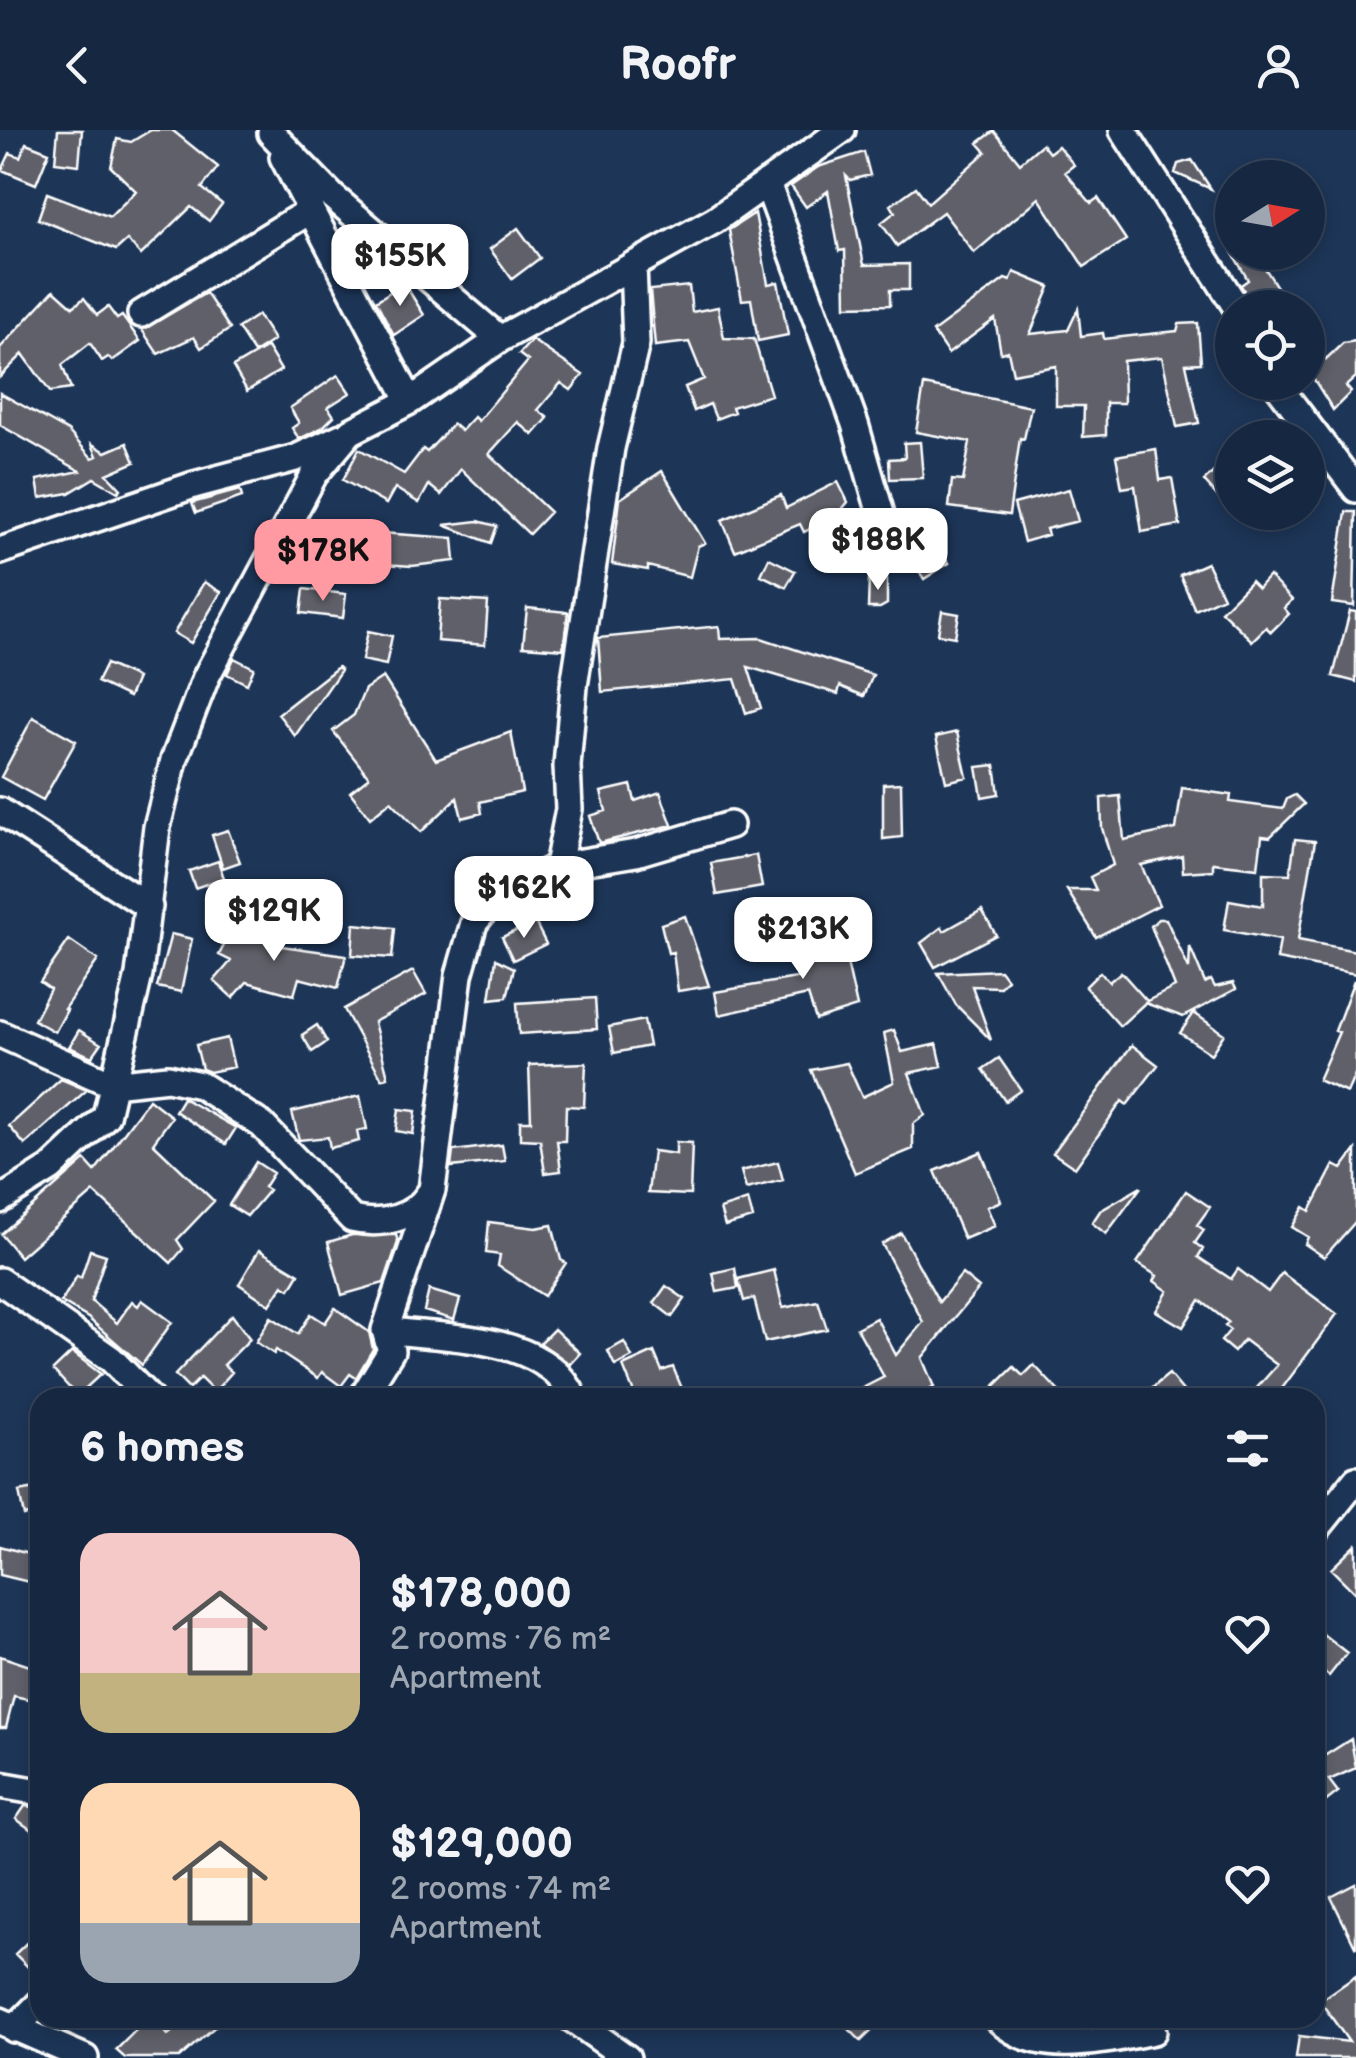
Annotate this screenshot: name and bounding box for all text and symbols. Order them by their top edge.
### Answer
icon: back [50,38,105,93]
text: Roofr [620,38,736,93]
icon: person [1251,38,1306,93]
north arrow [1215,160,1325,270]
map controls [1215,160,1325,530]
pin: $155K [330,224,470,309]
text: $155K [353,237,447,276]
button: locate [1215,290,1325,400]
button: layers [1215,420,1325,530]
pin: $188K [808,508,948,593]
pin: $178K [253,519,393,604]
text: $188K [831,521,925,560]
text: $178K [276,532,370,571]
pin: $162K [454,856,594,941]
text: $162K [477,869,571,908]
pin: $129K [204,879,344,964]
text: $129K [227,892,321,931]
pin: $213K [733,897,873,982]
text: $213K [756,910,850,949]
icon: filters [1220,1421,1275,1476]
text: 6 homes [80,1423,244,1474]
text: $178,000 [390,1569,572,1620]
icon: home [160,1573,280,1693]
icon: heart [1220,1606,1275,1661]
text: 2 rooms · 76 m² [390,1620,611,1659]
text: Apartment [390,1659,541,1698]
text: $129,000 [390,1819,573,1870]
icon: home [160,1823,280,1943]
icon: heart [1220,1856,1275,1911]
text: 2 rooms · 74 m² [390,1870,611,1909]
text: Apartment [390,1909,541,1948]

